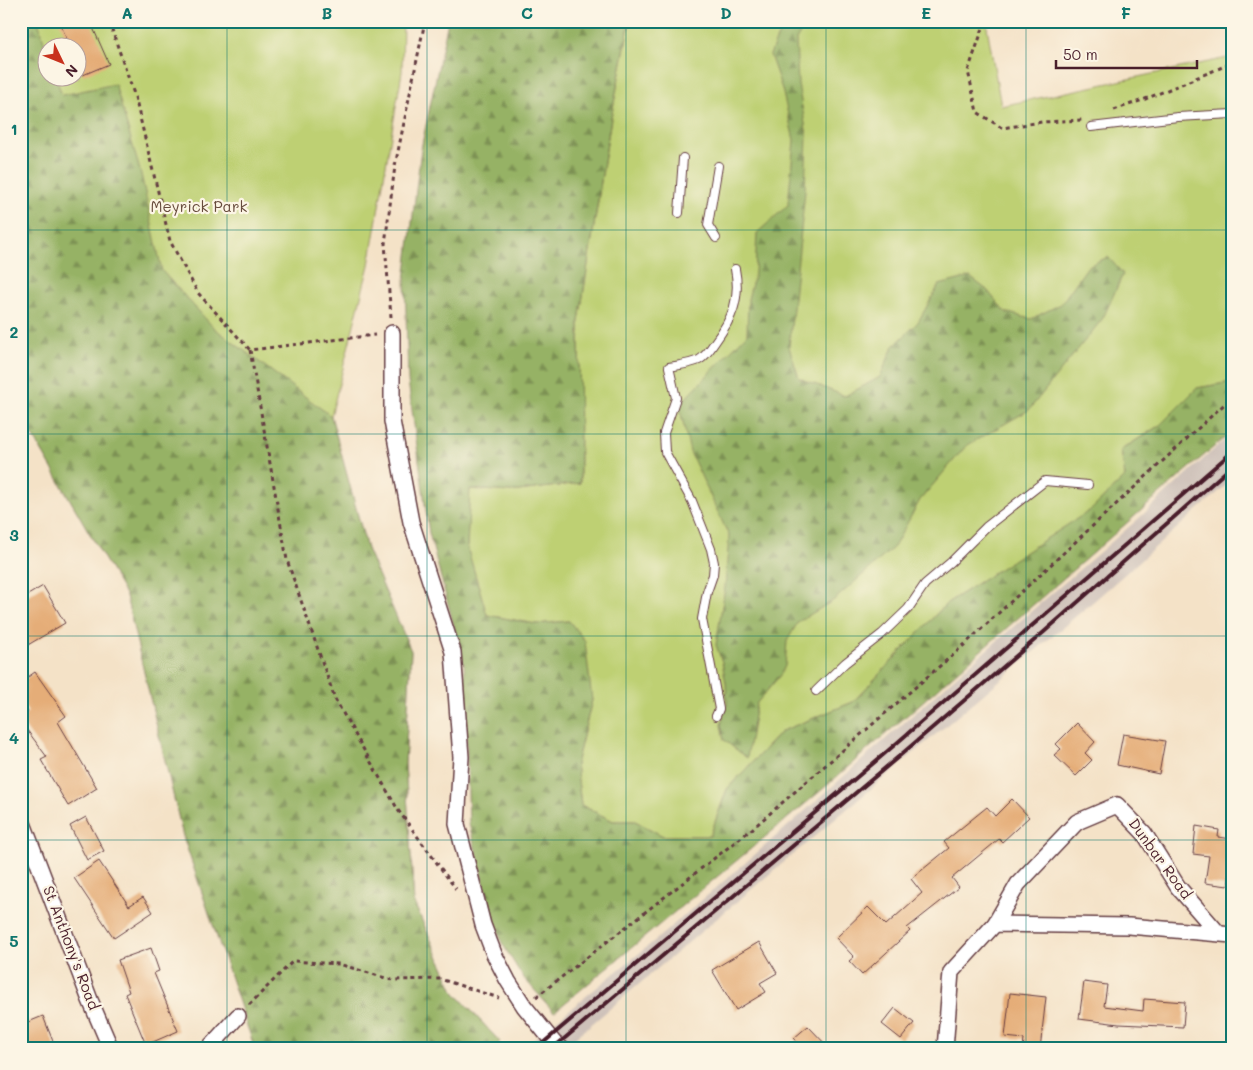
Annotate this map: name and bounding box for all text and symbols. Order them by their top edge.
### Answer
text: A [121,2,133,23]
text: B [322,2,332,23]
text: C [521,2,533,23]
text: D [720,2,732,23]
text: E [921,2,931,23]
text: F [1121,2,1131,23]
north arrow [38,38,88,88]
scale bar [1056,38,1197,70]
text: 50 m [1063,44,1098,64]
text: N [61,61,82,82]
text: 1 [10,118,18,139]
park label: Meyrick Park [151,196,247,216]
text: 2 [10,321,19,342]
text: 3 [9,524,19,545]
text: 4 [9,727,19,748]
street label: Dunbar Road [1125,814,1197,903]
street label: St Anthony's Road [39,883,105,1013]
text: 5 [9,930,19,951]

